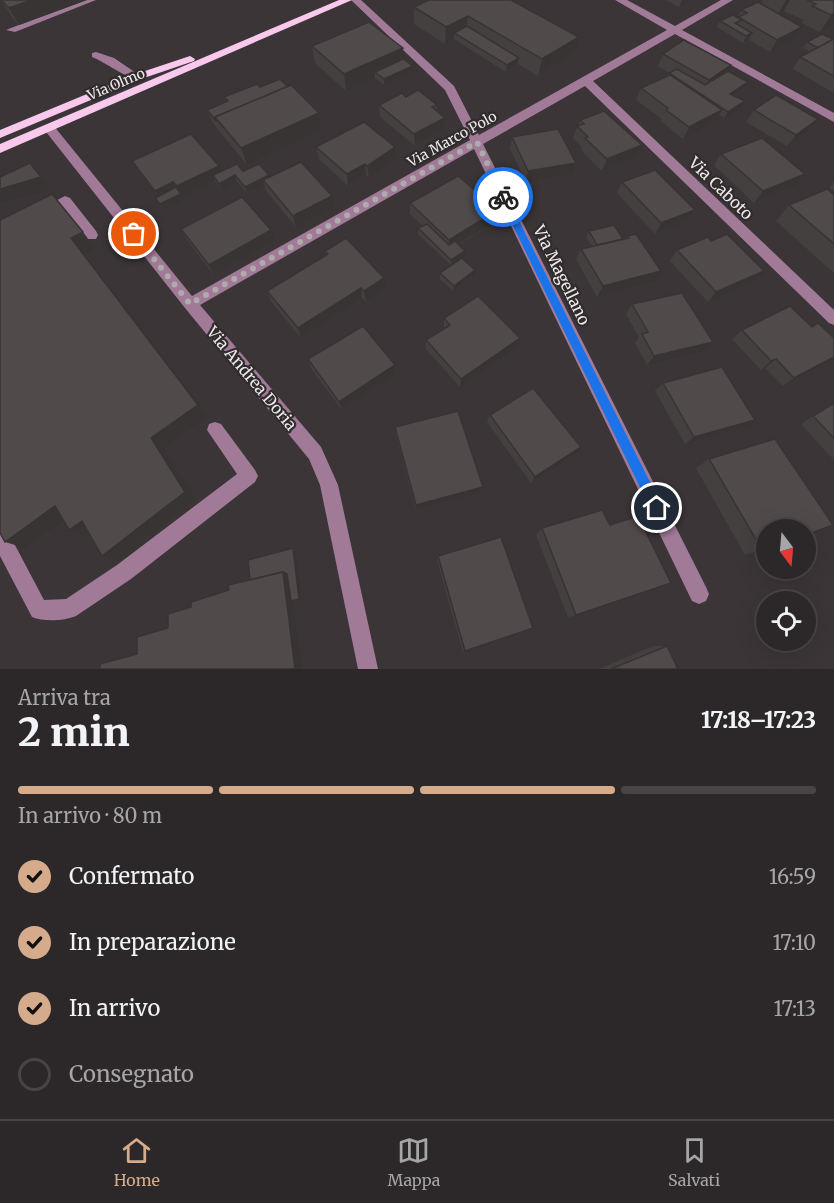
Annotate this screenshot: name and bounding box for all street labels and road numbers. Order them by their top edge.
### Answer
street label: Via Olmo [84,64,148,105]
street label: Via Marco Polo [403,107,500,171]
street label: Via Caboto [684,152,757,224]
street label: Via Magellano [529,221,595,328]
street label: Via Andrea Doria [202,321,302,434]

